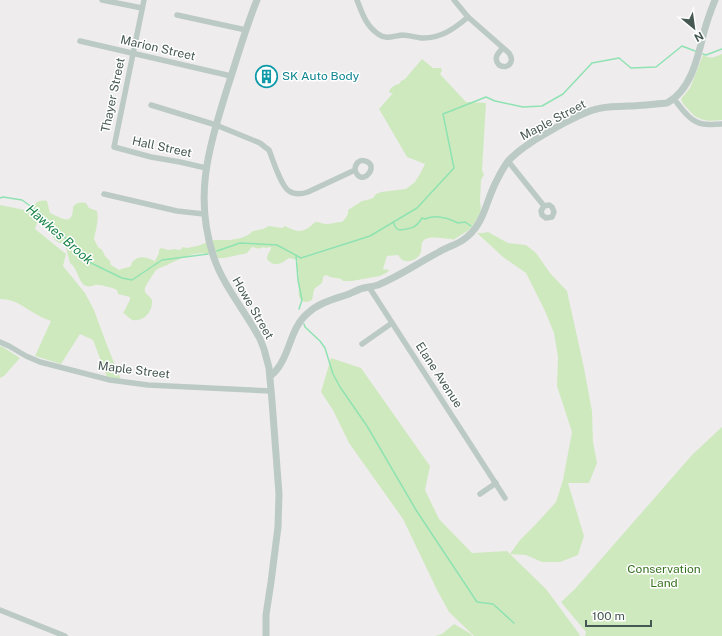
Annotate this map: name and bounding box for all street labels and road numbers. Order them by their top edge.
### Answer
street label: Marion Street [119,33,197,64]
street label: Thayer Street [98,56,128,134]
street label: Maple Street [518,97,589,143]
street label: Hall Street [131,134,194,160]
street label: Howe Street [230,274,277,342]
street label: Elane Avenue [413,340,465,411]
street label: Maple Street [97,359,171,381]

